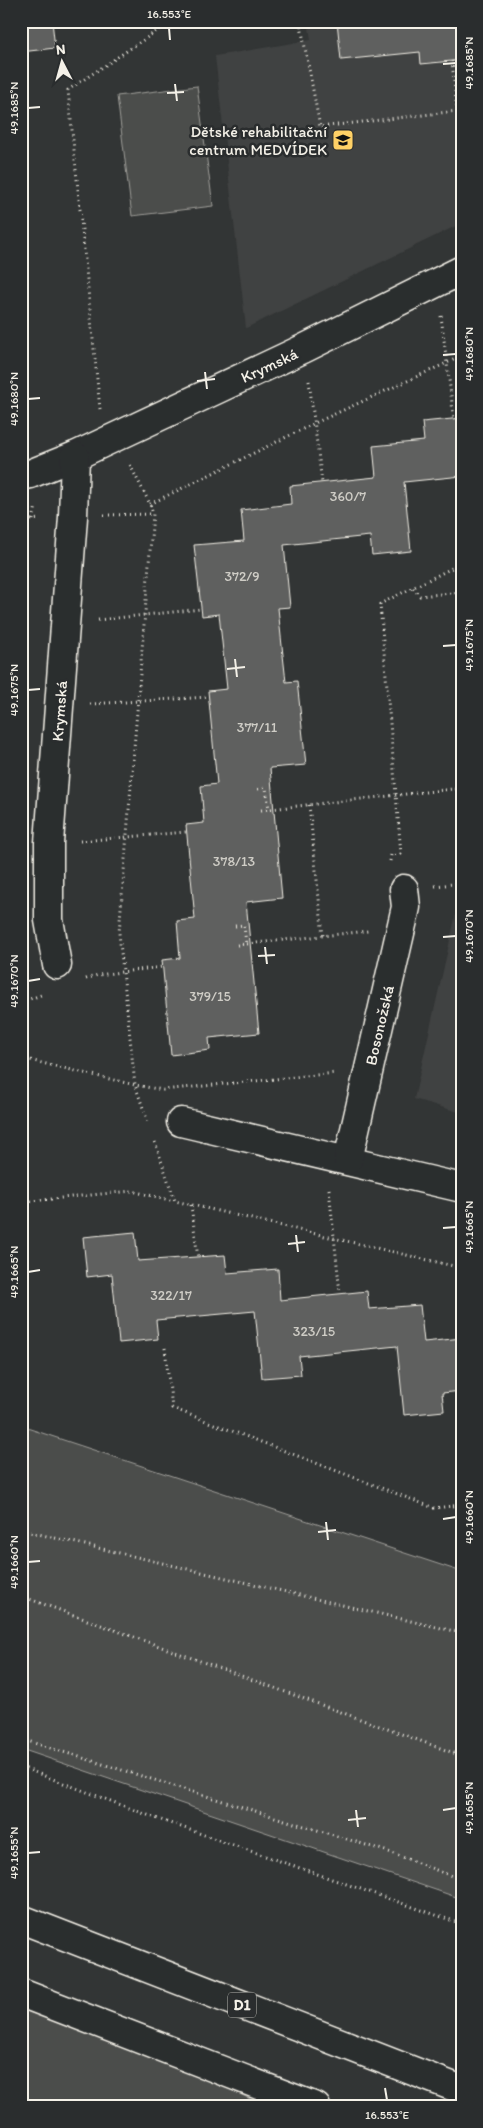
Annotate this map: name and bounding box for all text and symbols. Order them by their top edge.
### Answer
text: 16.553°E [147,7,191,21]
text: 49.1685°N [462,37,476,89]
north arrow [38,38,88,88]
text: N [55,41,66,59]
text: 49.1685°N [7,82,21,134]
place label: Dětské rehabilitační centrum MEDVÍDEK [189,122,327,159]
school or university icon: Dětské rehabilitační centrum MEDVÍDEK [331,128,355,152]
text: 49.1680°N [462,327,476,381]
street label: Krymská [238,344,301,387]
text: 49.1680°N [7,372,21,426]
house number: 360/7 [330,488,366,505]
house number: 372/9 [224,568,260,585]
text: 49.1675°N [462,619,476,671]
text: 49.1675°N [7,664,21,716]
street label: Krymská [48,679,71,742]
house number: 377/11 [237,719,278,736]
house number: 378/13 [213,853,255,870]
text: 49.1670°N [462,909,476,963]
text: 49.1670°N [7,954,21,1008]
street label: Bosonožská [361,983,398,1067]
house number: 379/15 [189,988,231,1005]
text: 49.1665°N [462,1201,476,1253]
text: 49.1665°N [7,1246,21,1298]
house number: 322/17 [150,1287,192,1304]
house number: 323/15 [293,1323,335,1340]
text: 49.1660°N [462,1490,476,1544]
text: 49.1660°N [7,1535,21,1589]
text: 49.1655°N [462,1782,476,1834]
text: 49.1655°N [7,1827,21,1879]
road number: D1 [228,1992,256,2018]
text: 16.553°E [365,2108,409,2122]

